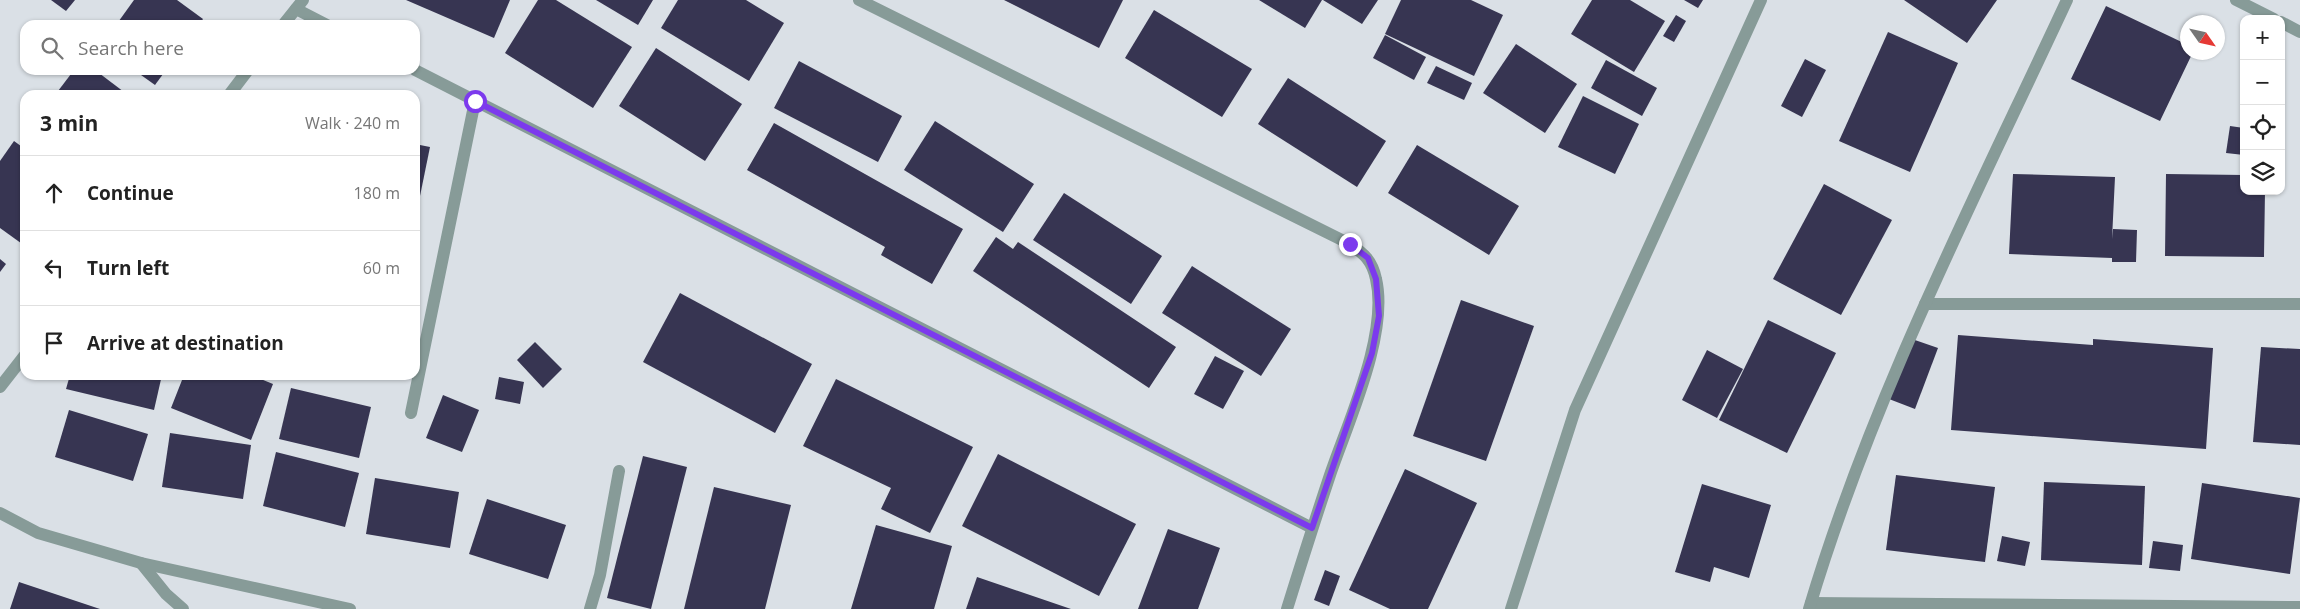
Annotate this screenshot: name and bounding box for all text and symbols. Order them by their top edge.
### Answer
north arrow [2180,15,2225,60]
map controls [2240,15,2285,195]
button: + [2240,15,2285,60]
search box [20,20,420,75]
icon: search [38,34,66,62]
text: Search here [78,35,184,61]
button: − [2240,60,2285,105]
route start [464,90,487,113]
button: locate [2240,105,2285,150]
text: 3 min [40,109,98,137]
text: Walk · 240 m [305,112,400,134]
button: layers [2240,150,2285,195]
icon: ahead [40,179,68,207]
text: Continue [87,180,174,206]
text: 180 m [354,182,400,204]
route end [1339,233,1362,256]
icon: left [40,254,68,282]
text: Turn left [87,255,169,281]
text: 60 m [363,257,400,279]
icon: arrive [40,329,68,357]
text: Arrive at destination [87,330,284,356]

